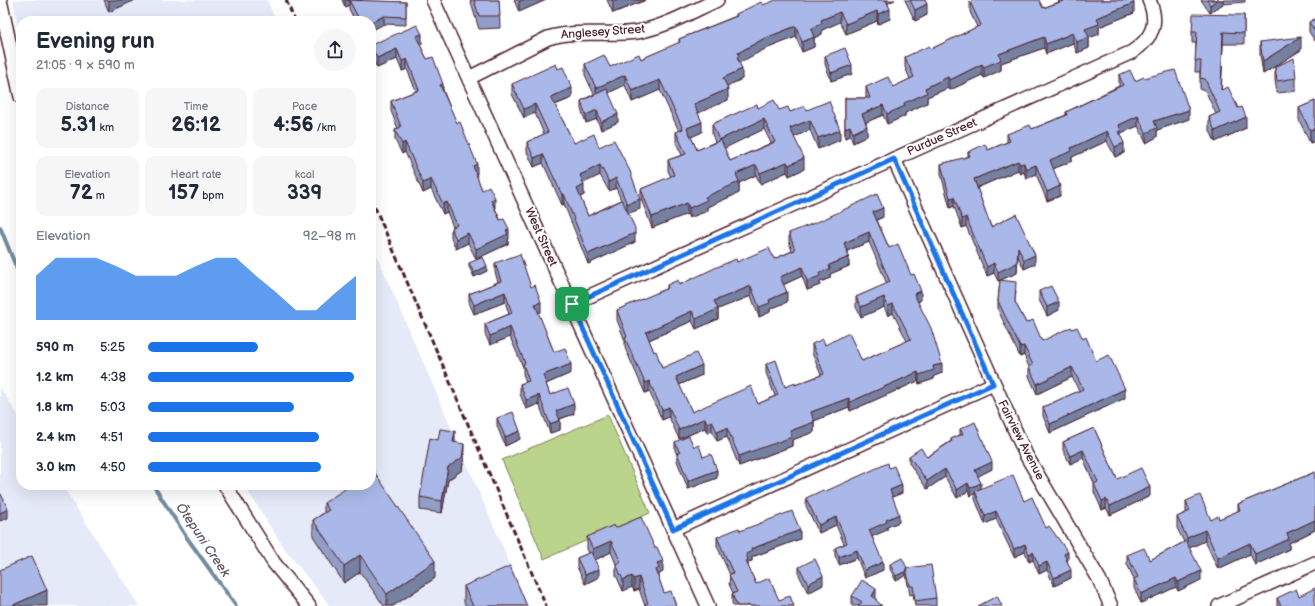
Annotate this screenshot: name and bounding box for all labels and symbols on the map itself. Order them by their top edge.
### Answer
street label: Anglesey Street [560,22,646,42]
street label: Purdue Street [905,115,980,159]
street label: West Street [521,205,561,269]
pin [555,287,589,321]
street label: Fairview Avenue [994,397,1048,483]
water label: Ōtepuni Creek [172,500,234,580]

